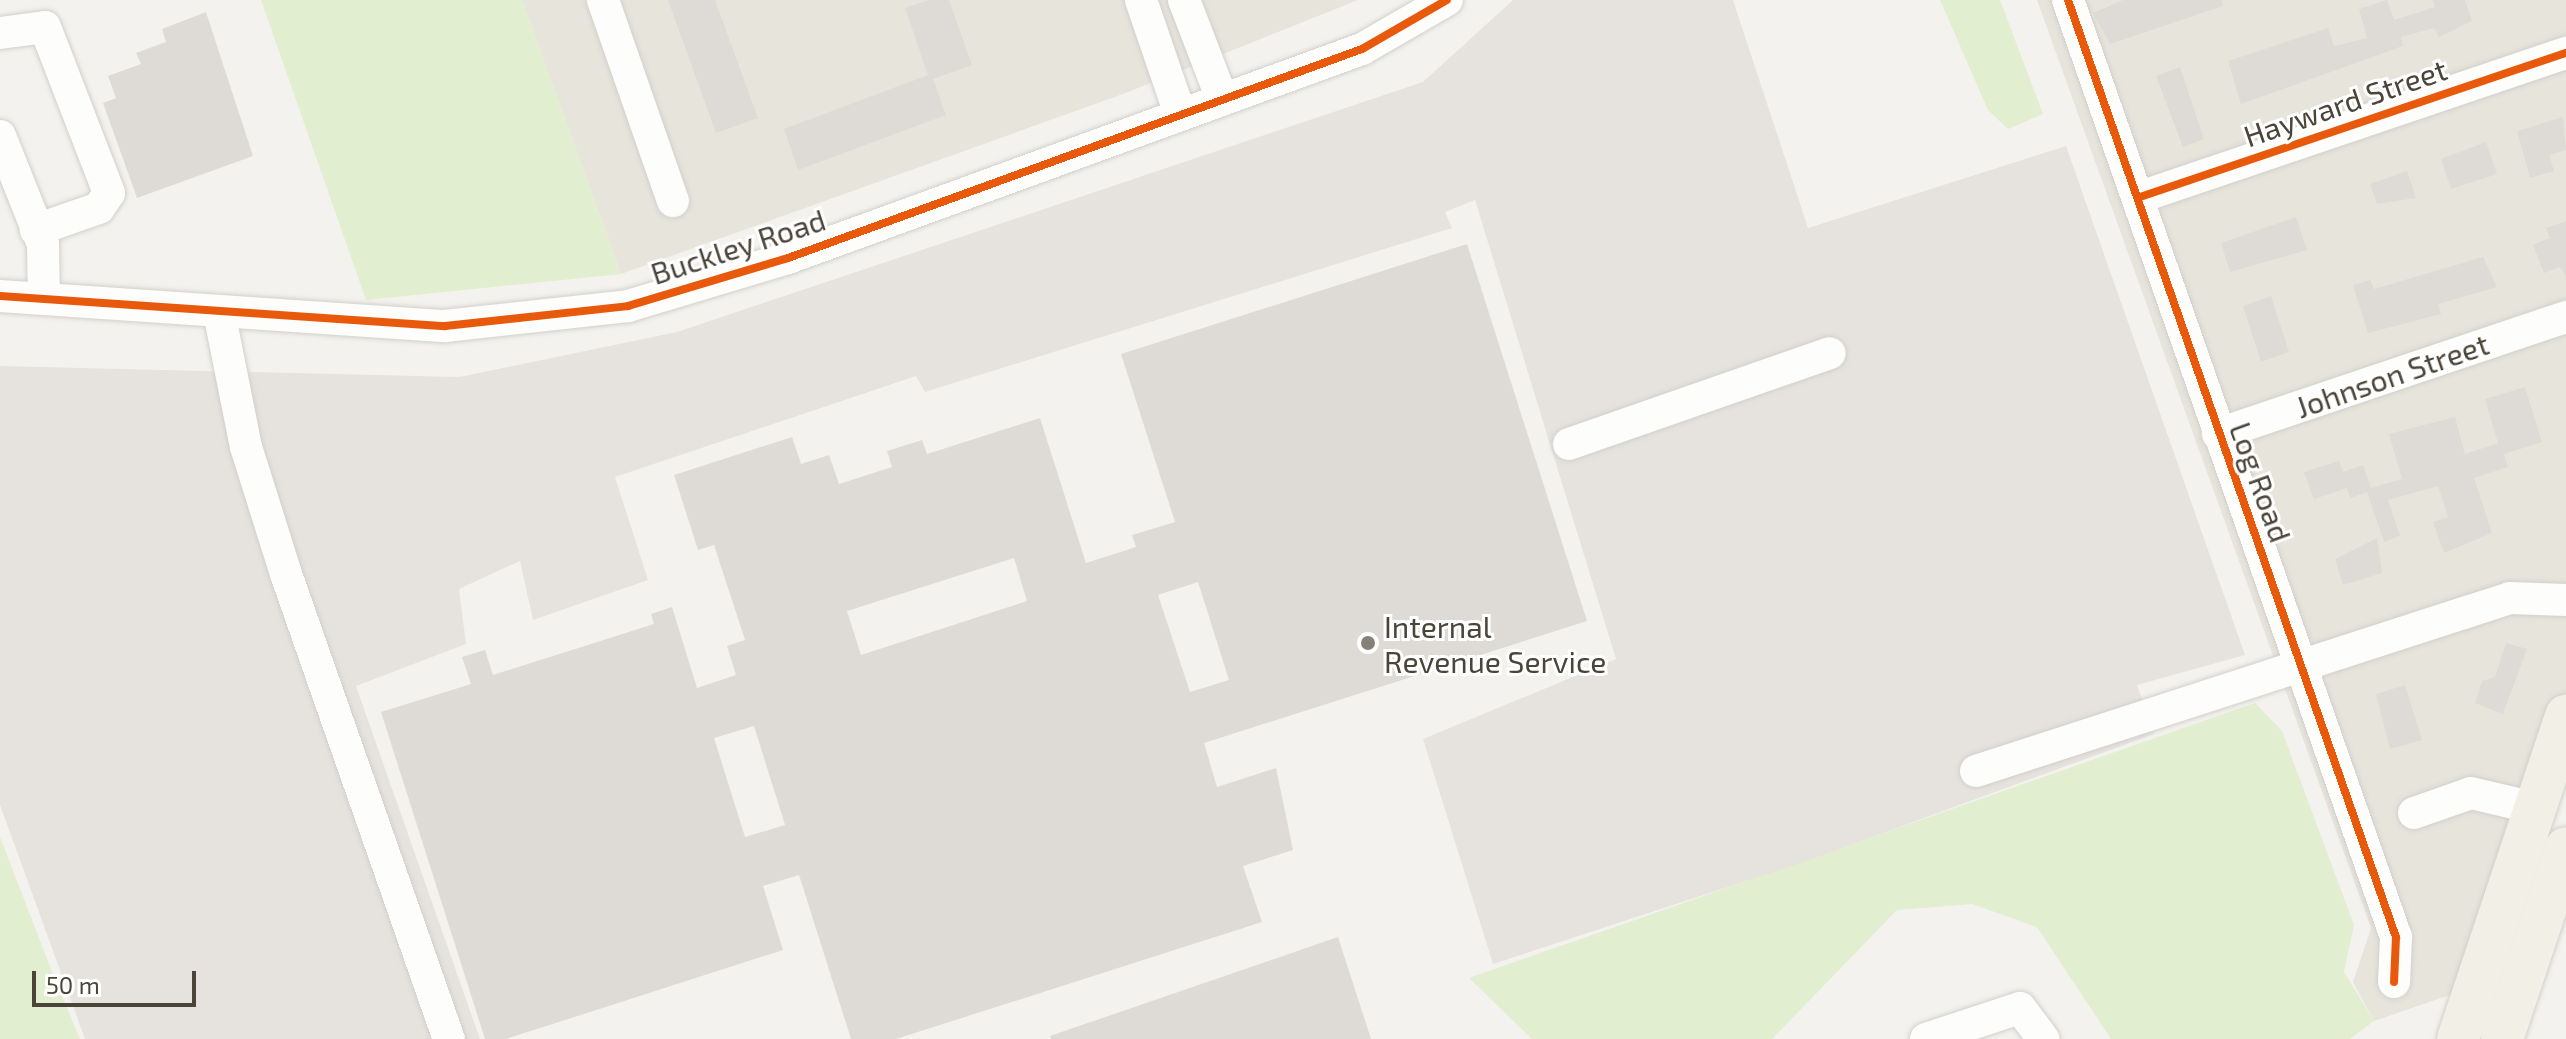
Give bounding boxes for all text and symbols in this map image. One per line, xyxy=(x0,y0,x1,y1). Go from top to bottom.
street label: Hayward Street xyxy=(2239,50,2451,154)
street label: Buckley Road xyxy=(646,201,830,291)
street label: Johnson Street xyxy=(2291,325,2493,425)
street label: Log Road xyxy=(2223,417,2299,547)
place label: Internal Revenue Service xyxy=(1384,608,1606,678)
marker: Internal Revenue Service xyxy=(1359,634,1377,652)
scale bar xyxy=(36,955,200,1005)
text: 50 m xyxy=(46,970,100,999)

